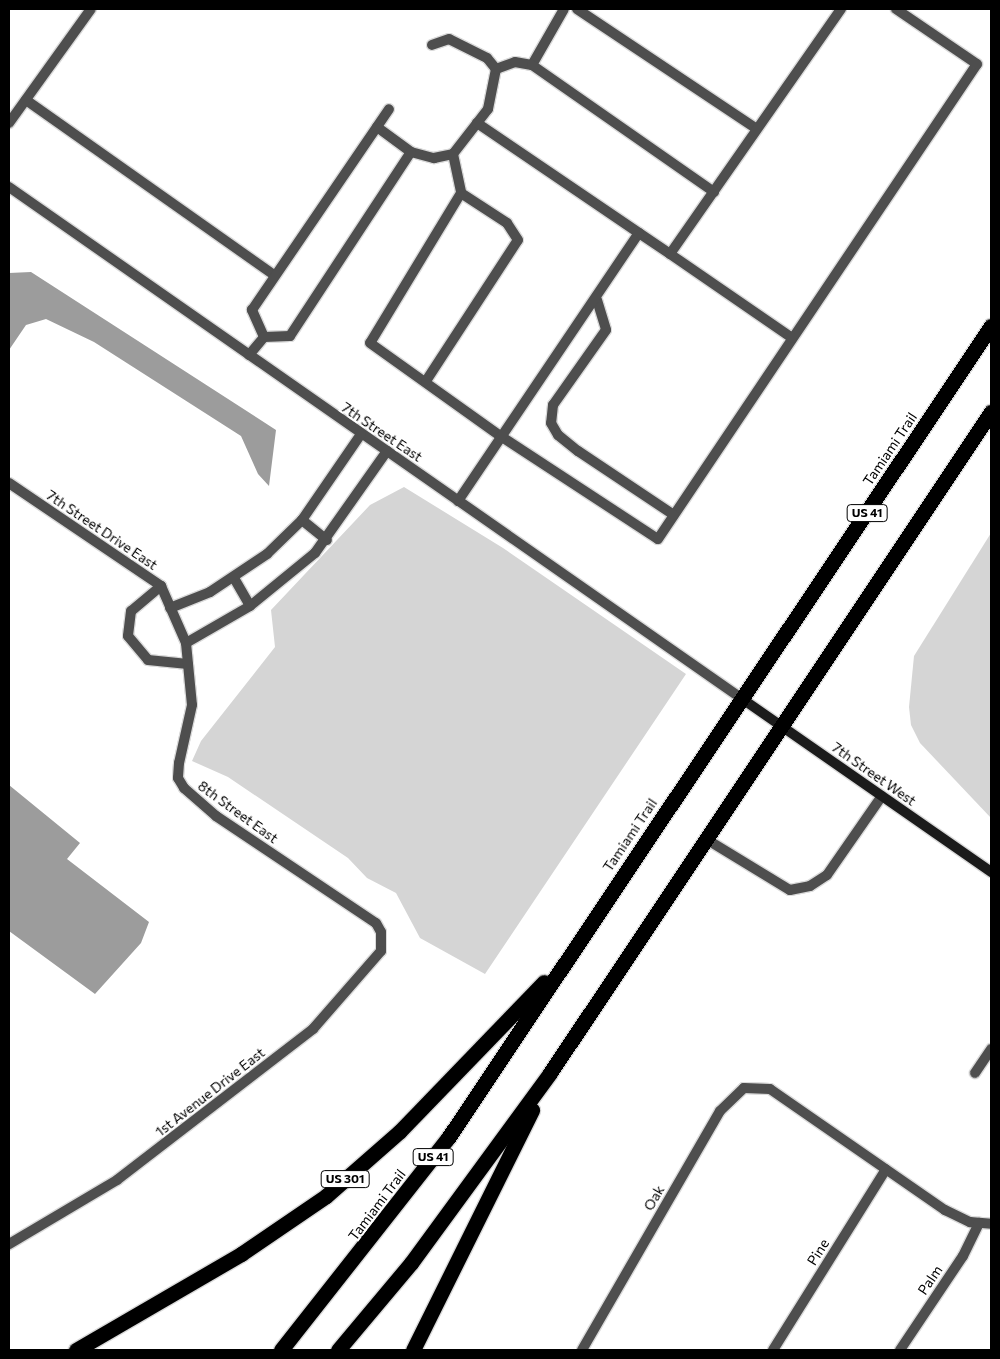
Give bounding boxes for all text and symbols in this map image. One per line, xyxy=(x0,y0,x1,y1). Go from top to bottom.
street label: 7th Street East xyxy=(338,399,426,465)
street label: Tamiami Trail xyxy=(859,409,921,489)
street label: 7th Street Drive East xyxy=(43,487,161,573)
road number: US 41 xyxy=(846,503,888,522)
street label: 7th Street West xyxy=(829,739,919,809)
street label: 8th Street East xyxy=(195,777,281,847)
street label: Tamiami Trail xyxy=(599,795,661,875)
street label: 1st Avenue Drive East xyxy=(152,1044,268,1140)
road number: US 41 xyxy=(412,1148,454,1166)
street label: Tamiami Trail xyxy=(345,1166,409,1244)
road number: US 301 xyxy=(320,1170,370,1188)
street label: Oak xyxy=(640,1182,668,1214)
street label: Pine xyxy=(804,1236,832,1268)
street label: Palm xyxy=(914,1262,946,1298)

